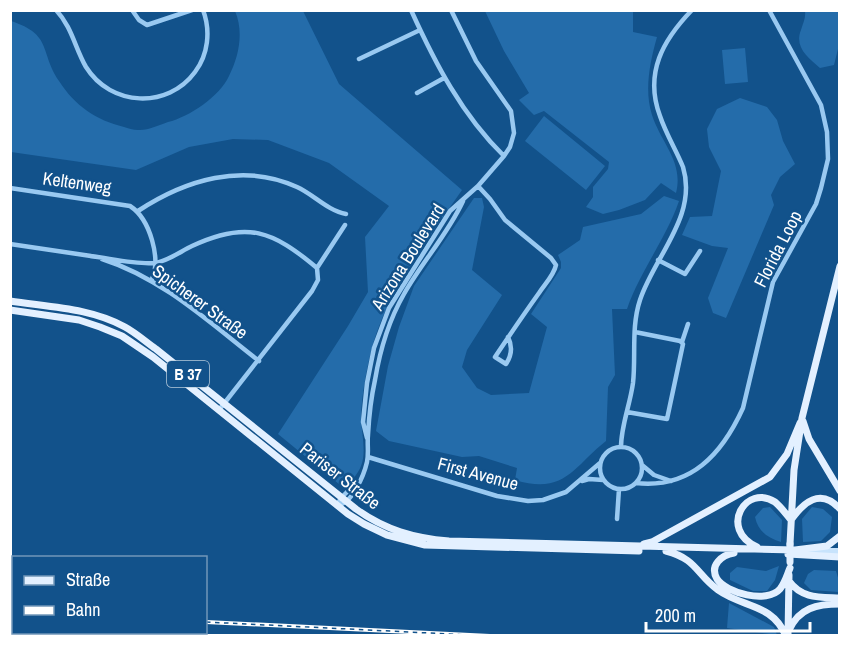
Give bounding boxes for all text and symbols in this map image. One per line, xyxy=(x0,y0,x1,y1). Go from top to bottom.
street label: Keltenweg xyxy=(41,165,114,200)
street label: Arizona Boulevard xyxy=(364,199,450,316)
street label: Florida Loop xyxy=(748,206,808,291)
street label: Spicherer Straße xyxy=(147,258,253,345)
road number: B 37 xyxy=(167,361,209,387)
street label: Pariser Straße xyxy=(295,436,386,515)
street label: First Avenue xyxy=(435,451,521,496)
legend xyxy=(12,556,207,634)
text: Straße xyxy=(66,567,110,592)
scale bar xyxy=(646,595,810,633)
text: Bahn xyxy=(66,597,100,622)
text: 200 m xyxy=(655,603,696,628)

